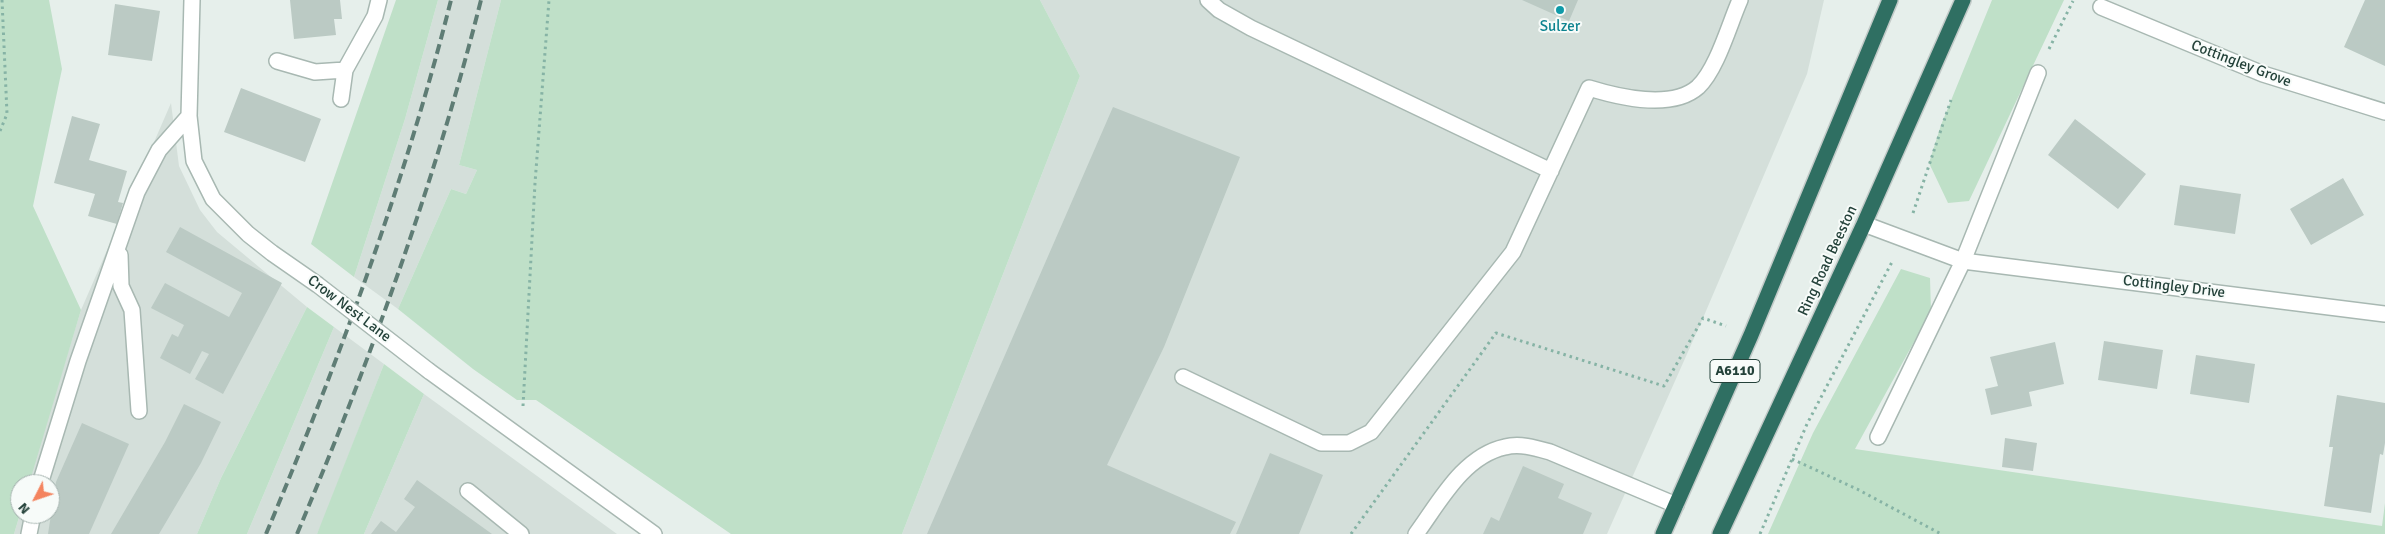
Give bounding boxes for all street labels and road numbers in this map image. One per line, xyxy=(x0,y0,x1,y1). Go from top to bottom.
street label: Cottingley Grove xyxy=(2188,37,2294,91)
street label: Ring Road Beeston xyxy=(1795,203,1861,319)
street label: Crow Nest Lane xyxy=(304,272,394,346)
street label: Cottingley Drive xyxy=(2122,272,2226,302)
road number: A6110 xyxy=(1710,360,1760,382)

